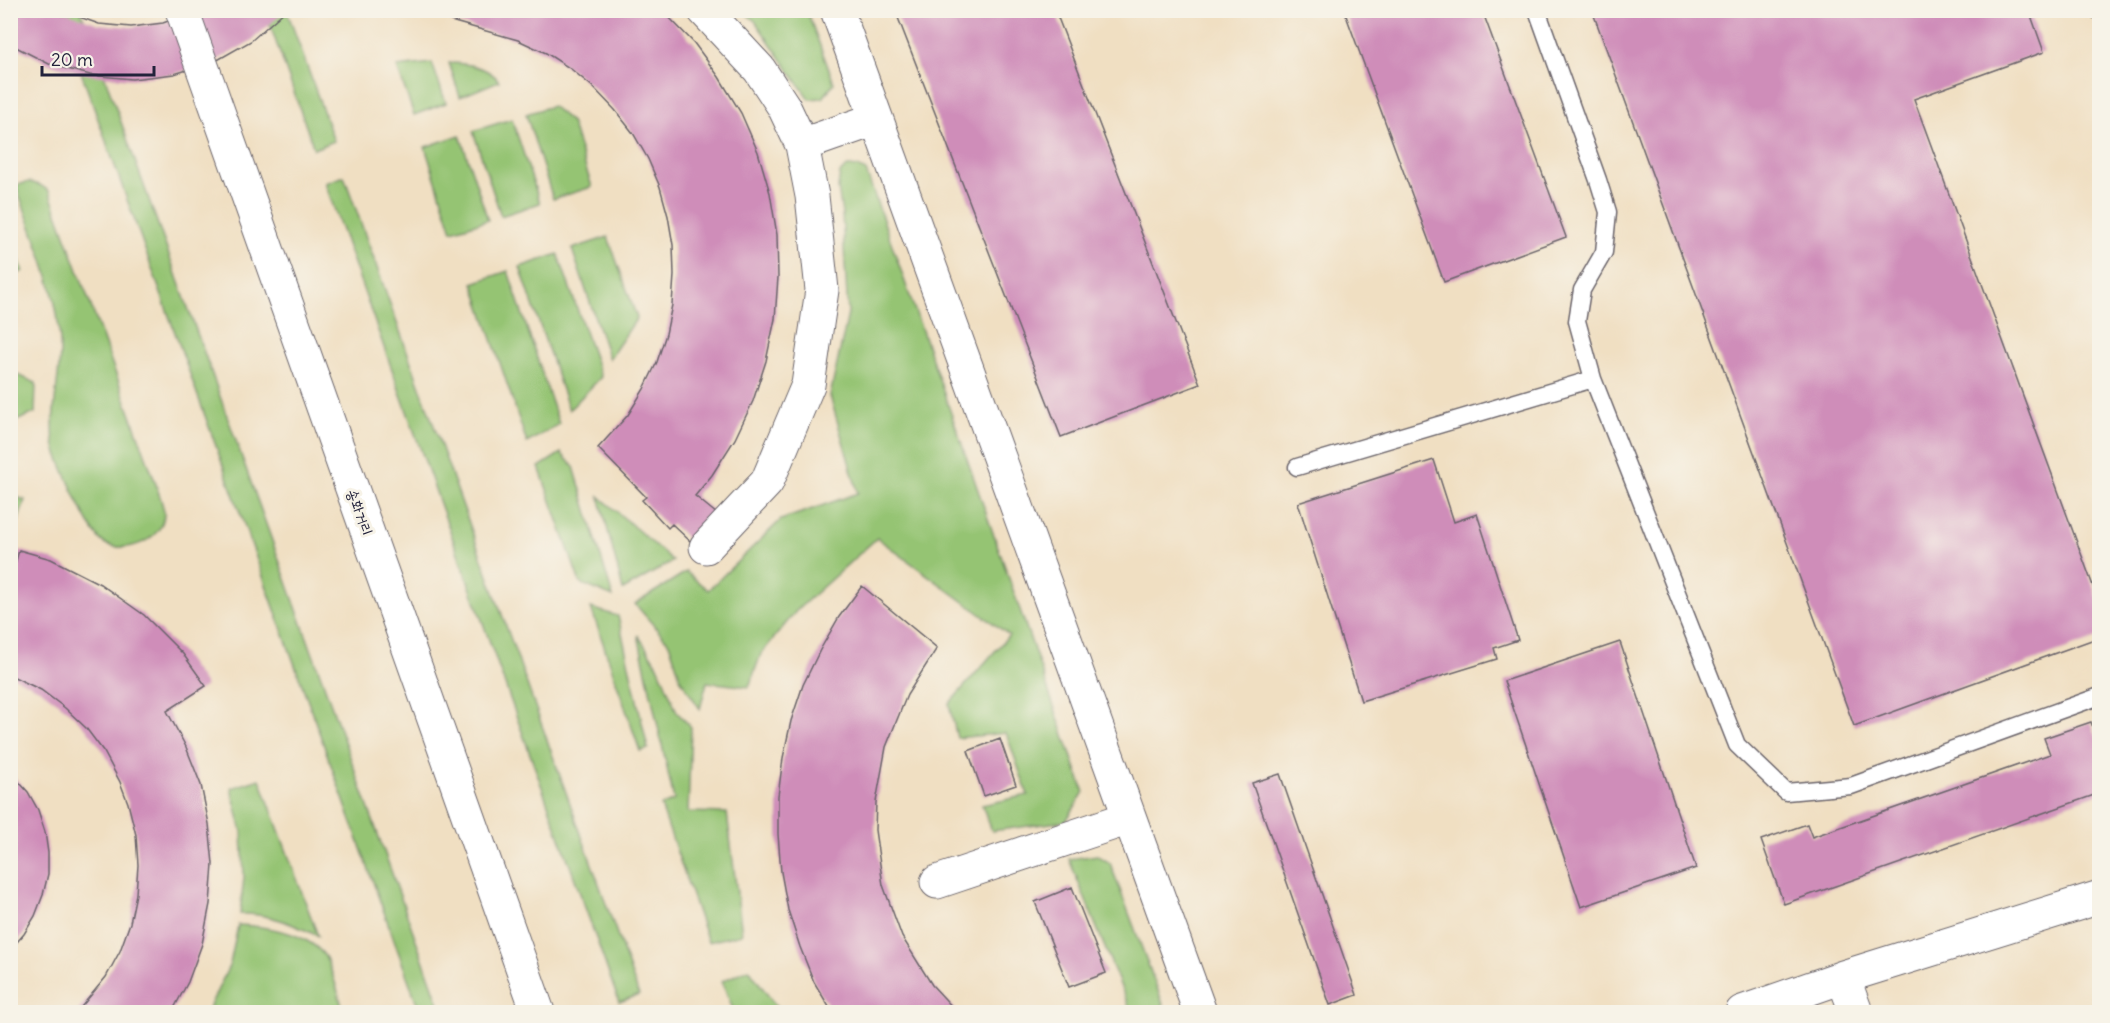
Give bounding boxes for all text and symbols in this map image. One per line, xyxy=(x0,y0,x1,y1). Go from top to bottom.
scale bar xyxy=(42,39,154,77)
text: 20 m xyxy=(51,48,93,71)
street label: 송화거리 xyxy=(343,486,377,538)

